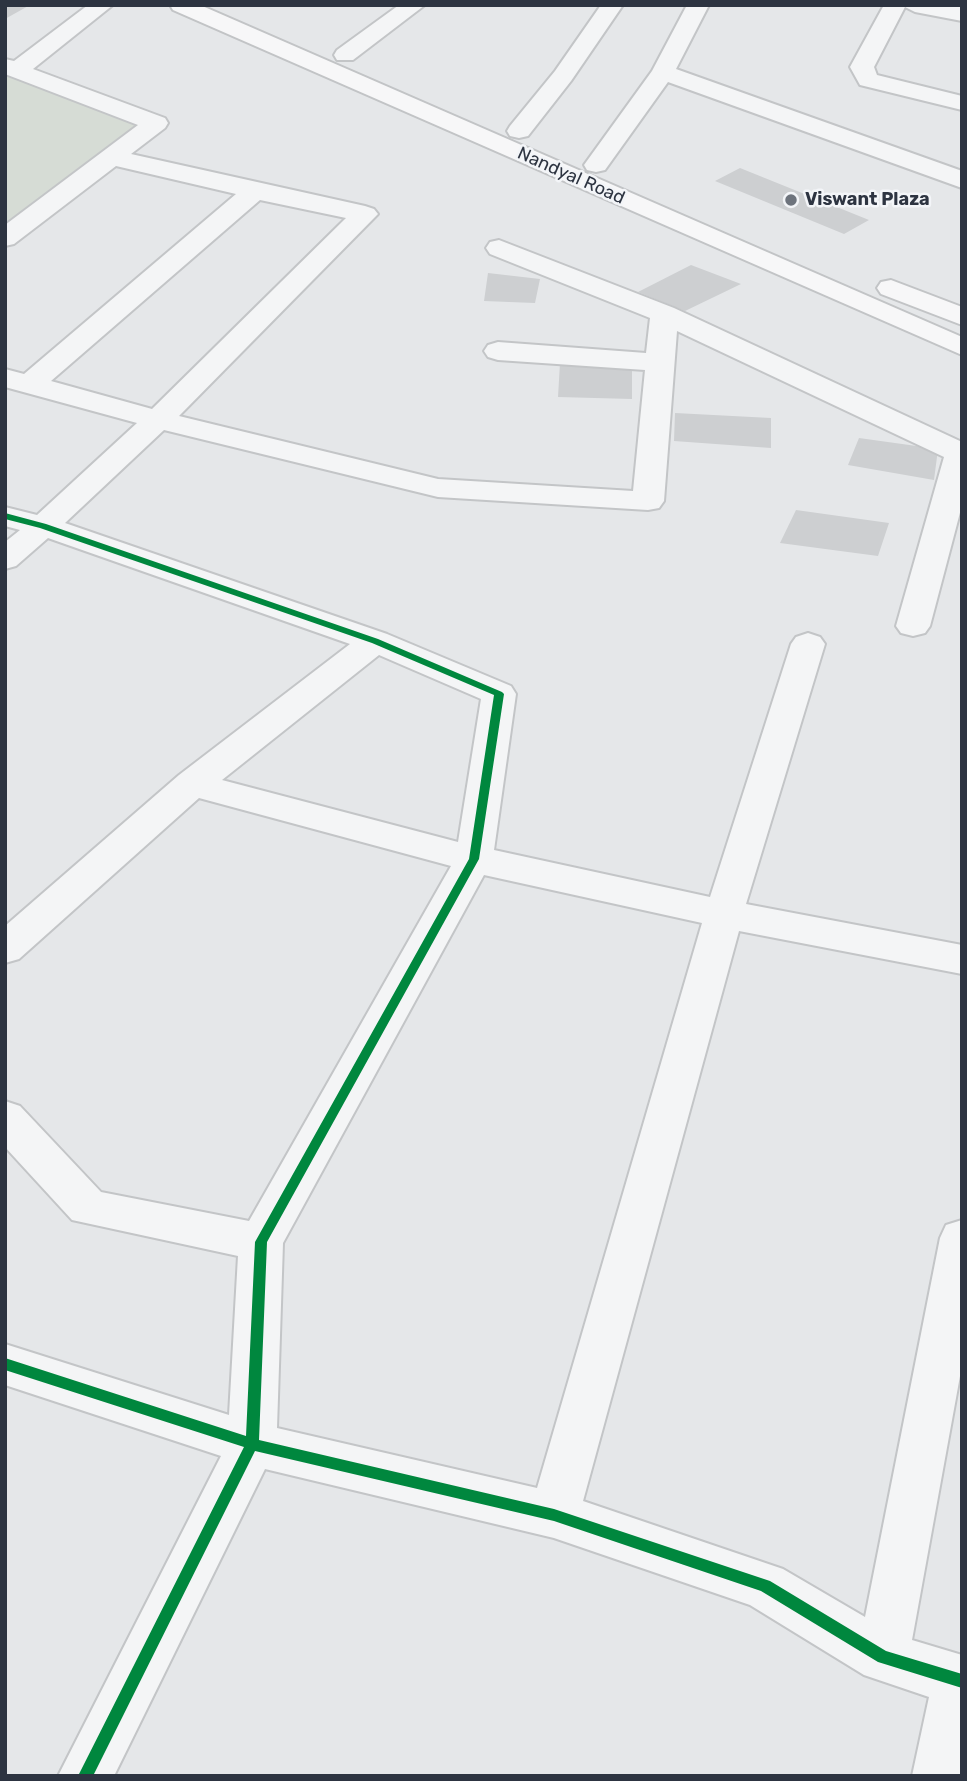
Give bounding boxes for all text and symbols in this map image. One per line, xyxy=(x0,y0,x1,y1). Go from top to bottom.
street label: Nandyal Road xyxy=(514,143,628,209)
place label: Viswant Plaza xyxy=(805,189,930,211)
marker: Viswant Plaza xyxy=(783,192,799,208)

